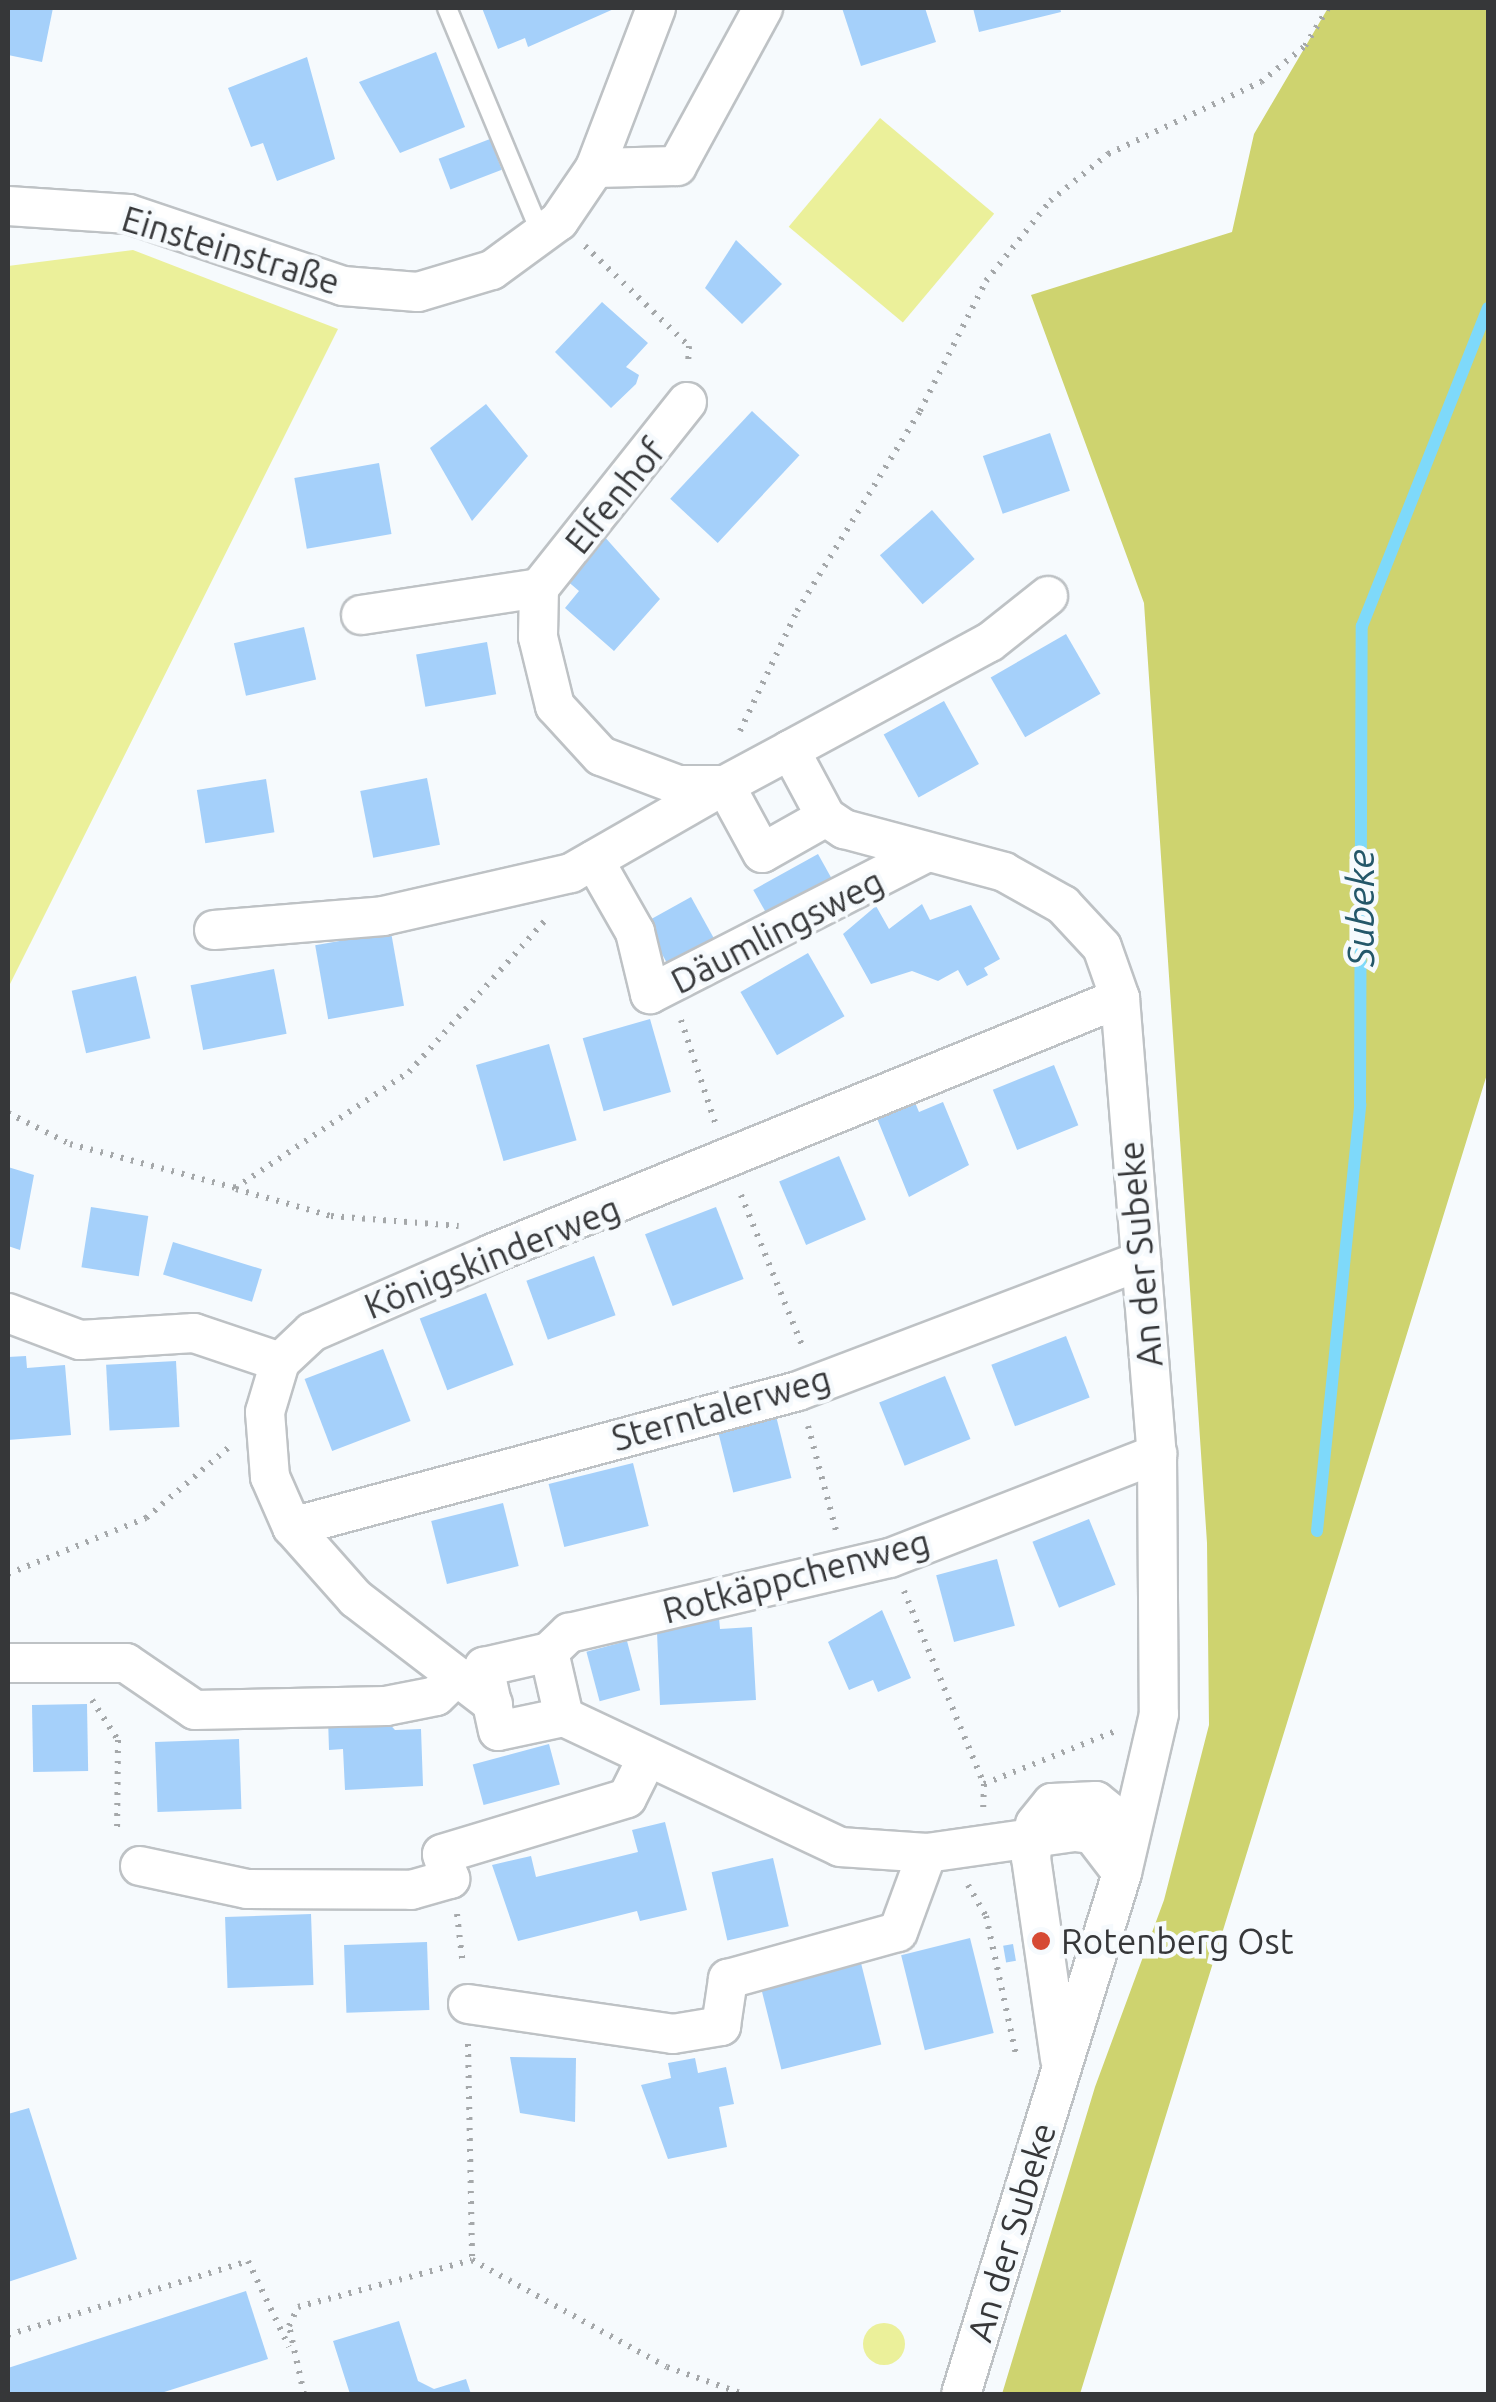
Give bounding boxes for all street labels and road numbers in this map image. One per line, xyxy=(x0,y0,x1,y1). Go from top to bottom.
street label: Einsteinstraße xyxy=(117,197,345,303)
street label: Elfenhof xyxy=(556,430,674,562)
street label: Däumlingsweg xyxy=(664,860,890,1002)
street label: An der Subeke xyxy=(1109,1139,1171,1369)
street label: Königskinderweg xyxy=(358,1187,626,1327)
street label: Sterntalerweg xyxy=(607,1357,835,1459)
street label: Rotkäppchenweg xyxy=(658,1520,934,1632)
street label: An der Subeke xyxy=(958,2118,1064,2346)

